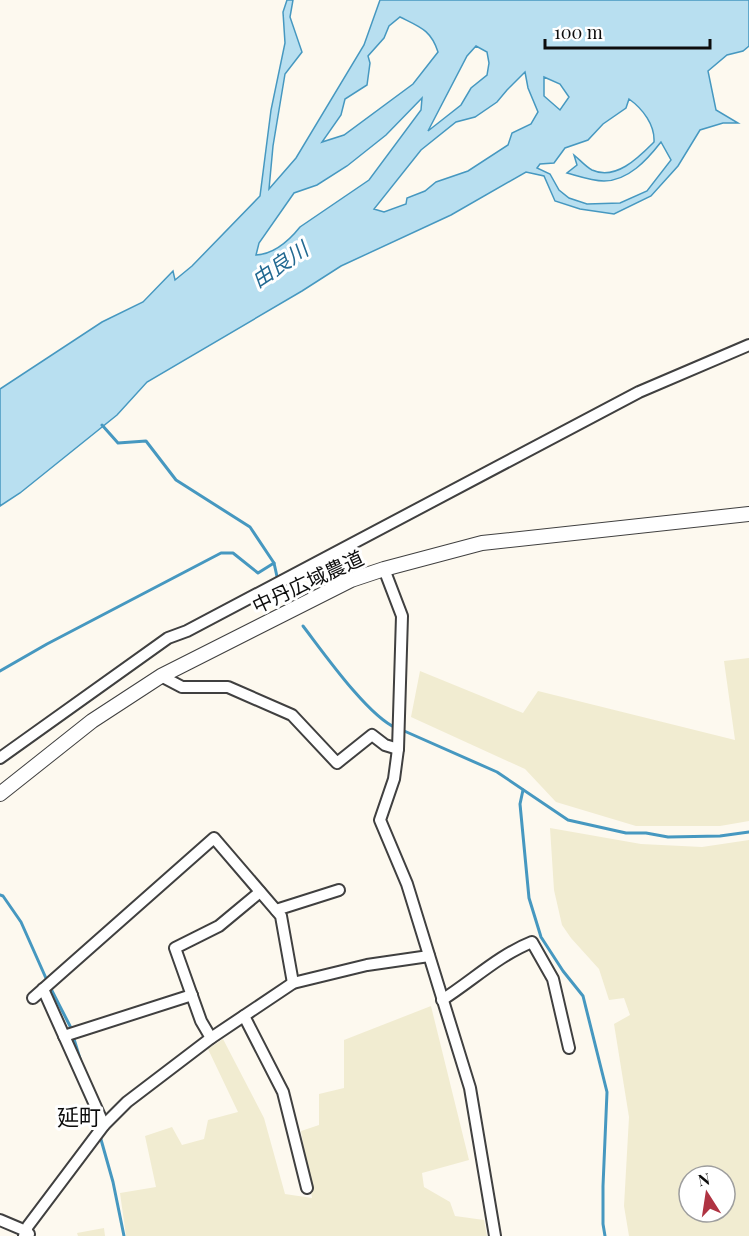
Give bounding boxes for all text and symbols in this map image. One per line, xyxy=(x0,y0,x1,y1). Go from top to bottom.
scale bar xyxy=(545,12,710,50)
text: 100 m xyxy=(554,20,603,44)
water label: 由良川 xyxy=(245,233,314,293)
street label: 中丹広域農道 xyxy=(247,543,367,618)
district label: 延町 xyxy=(57,1101,101,1131)
north arrow xyxy=(677,1164,737,1224)
text: N xyxy=(696,1167,712,1190)

